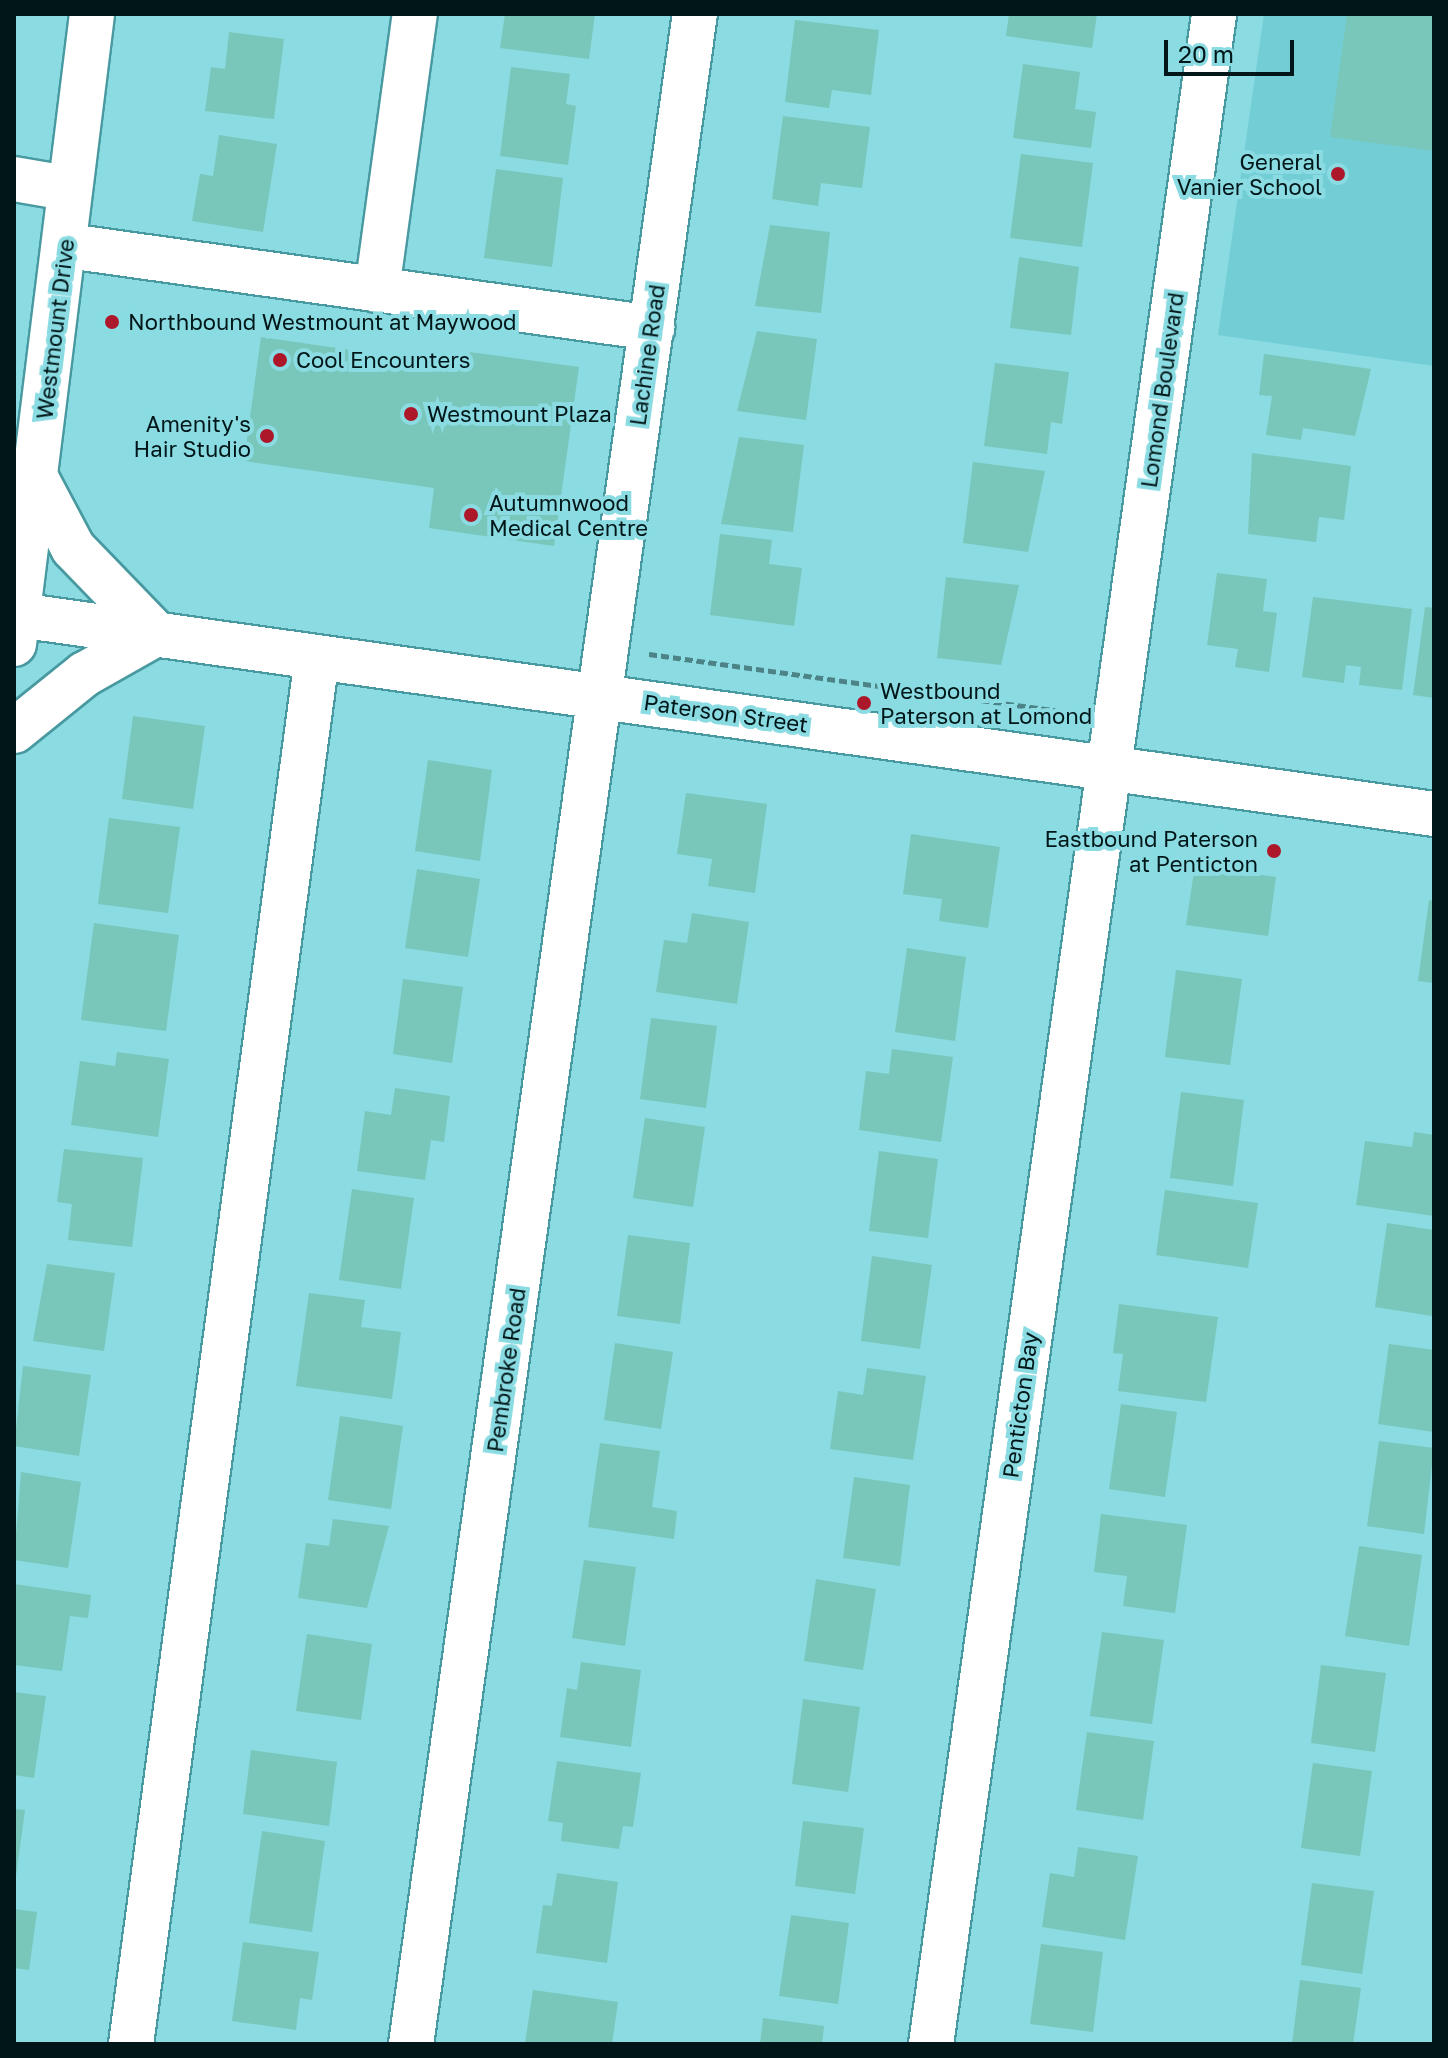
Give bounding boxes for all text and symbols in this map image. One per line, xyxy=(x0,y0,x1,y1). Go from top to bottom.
scale bar xyxy=(1168,24,1298,74)
text: 20 m xyxy=(1178,39,1234,68)
place label: General Vanier School xyxy=(1177,148,1322,200)
marker: General Vanier School xyxy=(1329,165,1347,183)
street label: Westmount Drive xyxy=(31,237,79,421)
street label: Lachine Road xyxy=(624,283,670,427)
street label: Lomond Boulevard xyxy=(1135,291,1189,489)
place label: Northbound Westmount at Maywood xyxy=(128,309,517,335)
marker: Northbound Westmount at Maywood xyxy=(103,313,121,331)
place label: Cool Encounters xyxy=(296,347,470,373)
marker: Cool Encounters xyxy=(271,351,289,369)
place label: Westmount Plaza xyxy=(427,401,612,427)
marker: Westmount Plaza xyxy=(402,405,420,423)
place label: Amenity's Hair Studio xyxy=(133,410,251,462)
marker: Amenity's Hair Studio xyxy=(258,427,276,445)
place label: Autumnwood Medical Centre xyxy=(489,489,648,540)
marker: Autumnwood Medical Centre xyxy=(460,504,482,526)
place label: Westbound Paterson at Lomond xyxy=(880,677,1092,728)
street label: Paterson Street xyxy=(642,688,810,738)
marker: Westbound Paterson at Lomond xyxy=(855,694,873,712)
place label: Eastbound Paterson at Penticton xyxy=(1044,825,1258,876)
marker: Eastbound Paterson at Penticton xyxy=(1265,842,1283,860)
street label: Pembroke Road xyxy=(481,1286,531,1454)
street label: Penticton Bay xyxy=(997,1330,1043,1480)

